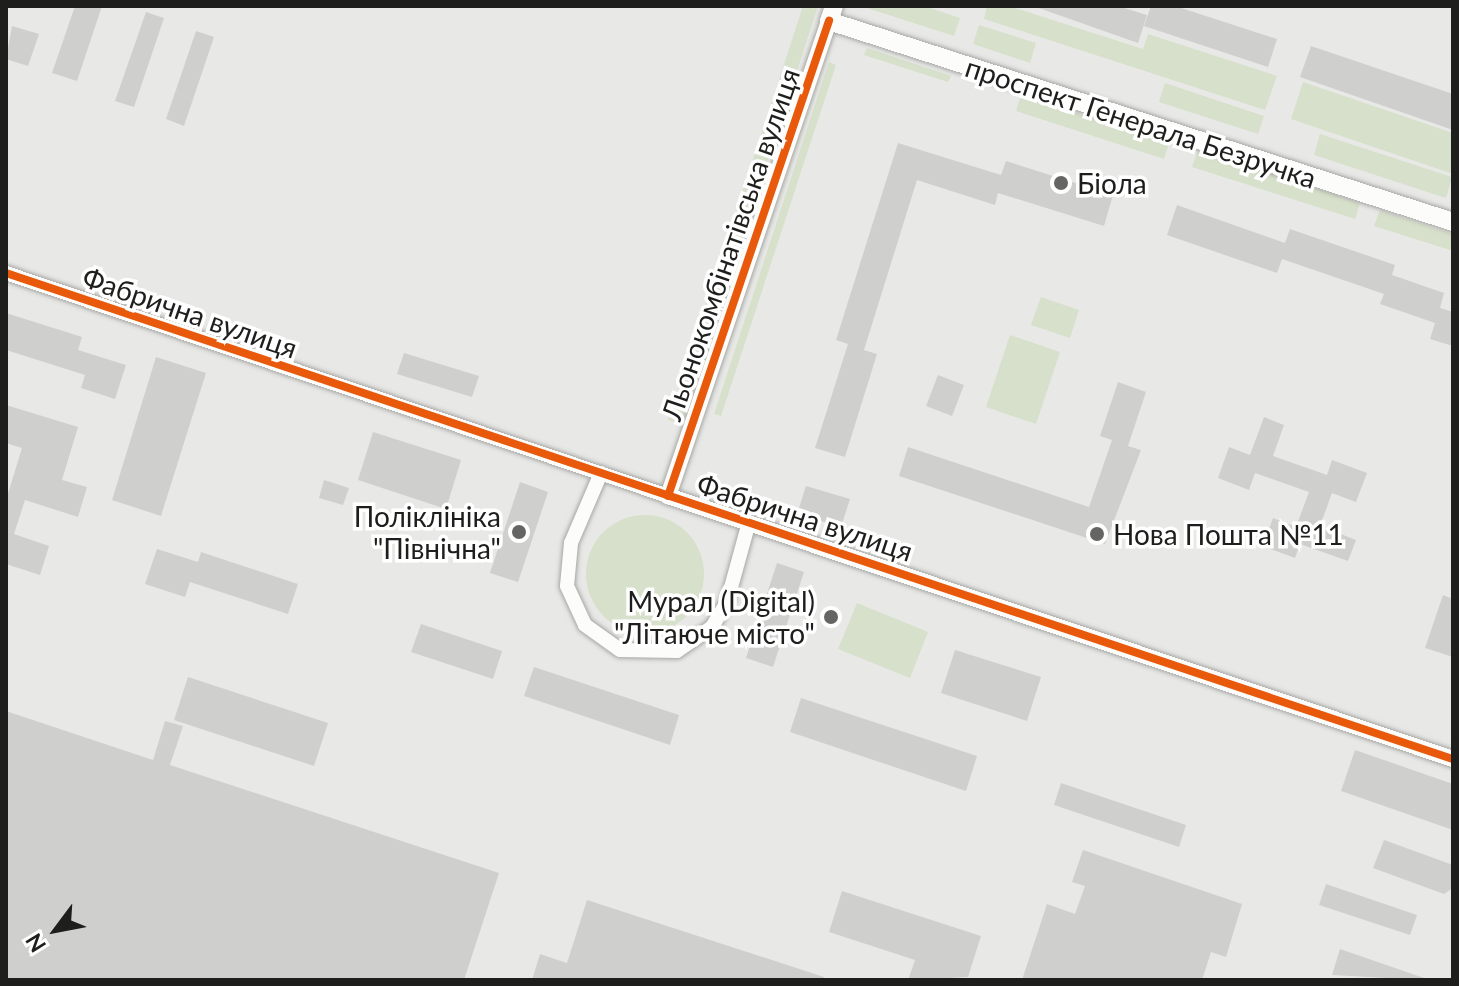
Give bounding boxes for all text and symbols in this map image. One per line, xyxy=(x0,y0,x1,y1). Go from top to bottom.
street label: проспект Генерала Безручка xyxy=(961,49,1321,195)
street label: Льонокомбінатівська вулиця xyxy=(654,64,806,424)
place label: Біола xyxy=(1077,166,1147,200)
marker: Біола xyxy=(1052,174,1070,192)
street label: Фабрична вулиця xyxy=(78,260,302,364)
street label: Фабрична вулиця xyxy=(693,466,917,568)
place label: Поліклініка "Північна" xyxy=(354,499,501,565)
place label: Нова Пошта №11 xyxy=(1113,517,1344,551)
marker: Поліклініка "Північна" xyxy=(508,521,530,543)
marker: Нова Пошта №11 xyxy=(1088,525,1106,543)
place label: Мурал (Digital) "Літаюче місто" xyxy=(614,584,815,650)
marker: Мурал (Digital) "Літаюче місто" xyxy=(822,608,840,626)
north arrow xyxy=(16,890,96,970)
text: N xyxy=(19,929,51,957)

